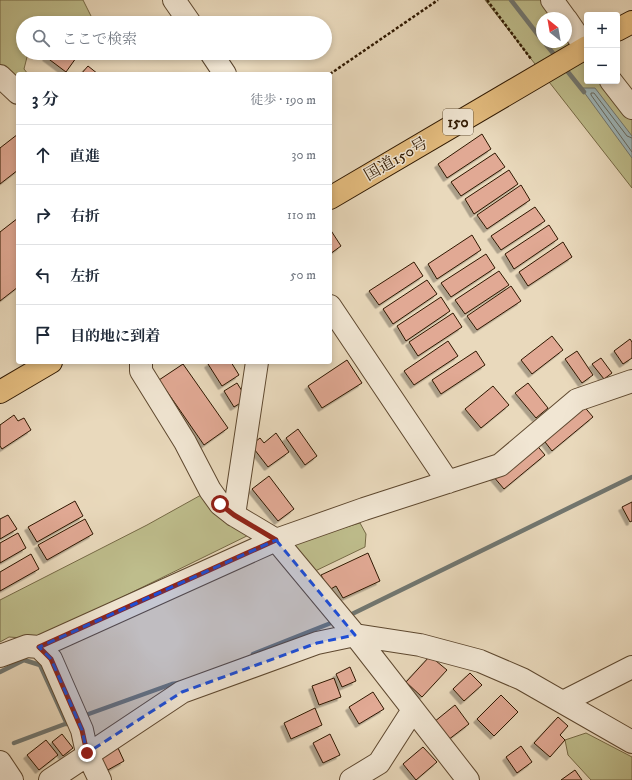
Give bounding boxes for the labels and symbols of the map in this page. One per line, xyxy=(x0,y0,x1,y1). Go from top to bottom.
north arrow xyxy=(536,12,572,48)
road number: 150 xyxy=(443,109,473,135)
street label: 国道150号 xyxy=(361,133,431,185)
route start xyxy=(211,495,229,513)
route end xyxy=(78,744,96,762)

